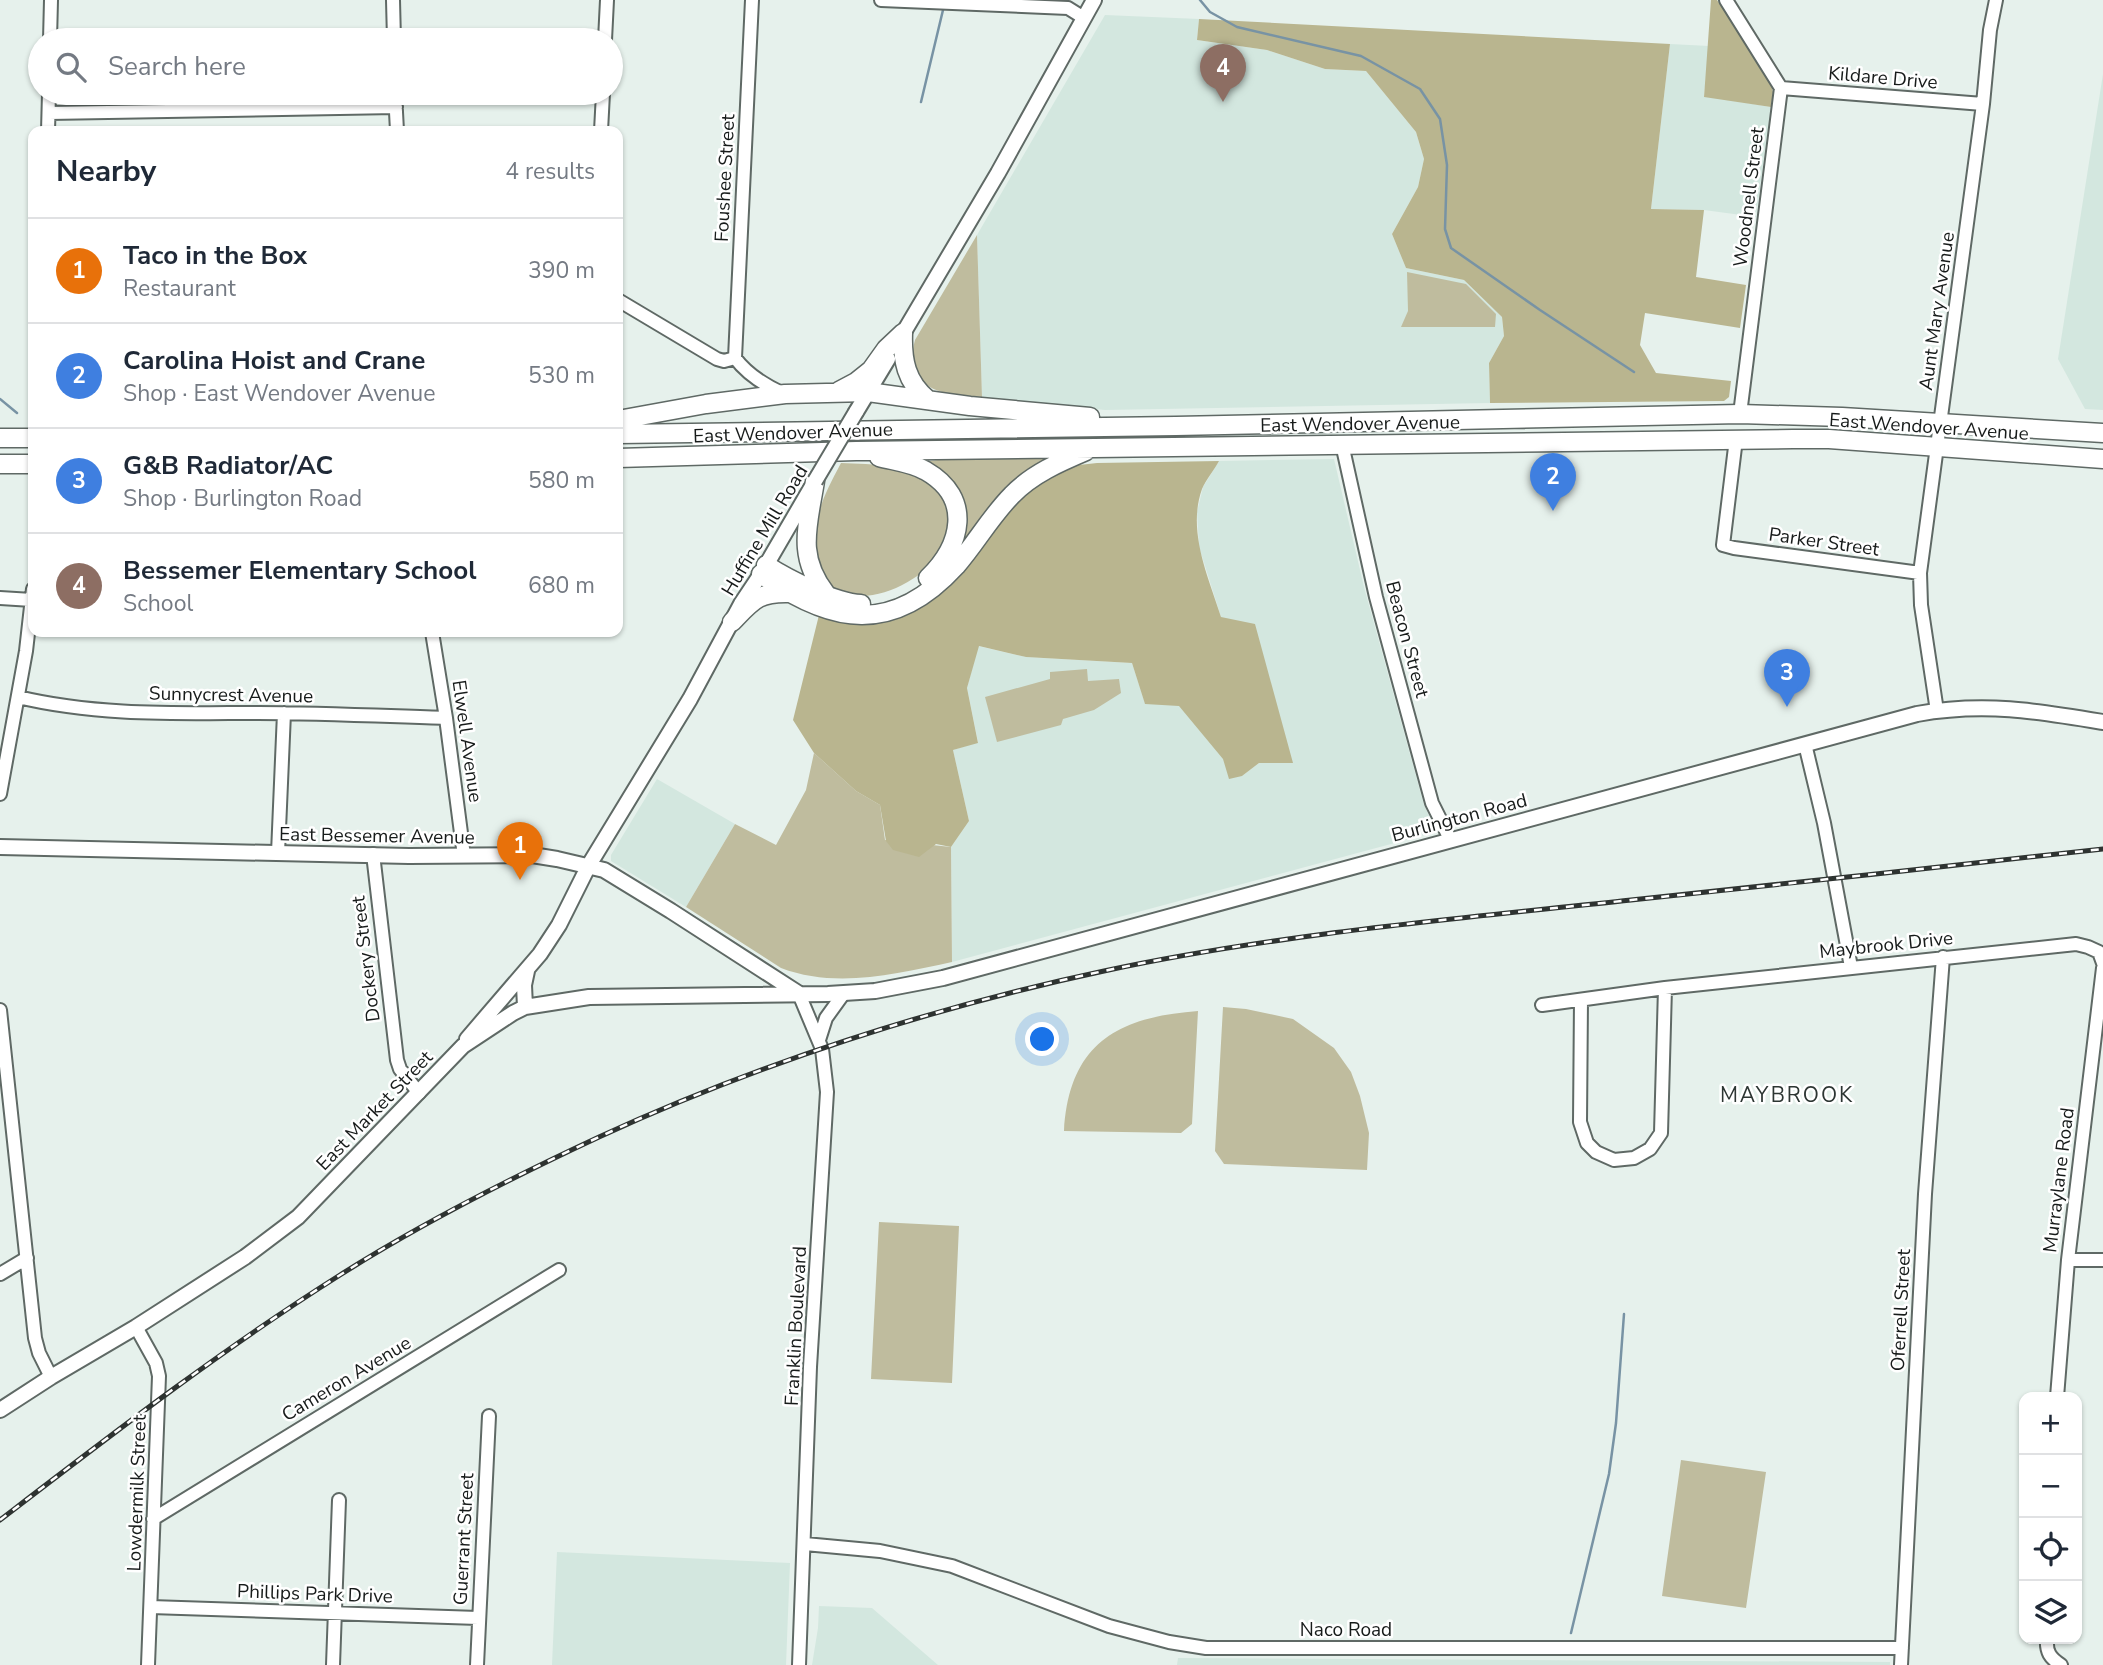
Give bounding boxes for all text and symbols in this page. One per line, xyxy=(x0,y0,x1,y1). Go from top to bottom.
search box xyxy=(28,28,623,105)
pin: 4 xyxy=(1200,44,1246,102)
icon: search xyxy=(52,48,90,86)
text: Search here xyxy=(108,49,246,84)
street label: Kildare Drive xyxy=(1827,60,1939,96)
street label: Foushee Street xyxy=(709,113,741,243)
street label: Woodnell Street xyxy=(1728,125,1771,269)
text: Nearby xyxy=(56,151,156,192)
text: 4 results xyxy=(505,156,595,187)
street label: Aunt Mary Avenue xyxy=(1913,230,1961,392)
text: Taco in the Box xyxy=(123,238,307,273)
text: 1 xyxy=(72,255,86,286)
text: 390 m xyxy=(528,255,595,286)
text: Restaurant xyxy=(123,273,236,304)
text: Carolina Hoist and Crane xyxy=(123,343,425,378)
text: 2 xyxy=(72,360,86,391)
text: 530 m xyxy=(528,360,595,391)
text: Shop · East Wendover Avenue xyxy=(123,378,435,409)
street label: East Wendover Avenue xyxy=(1828,407,2030,447)
street label: East Wendover Avenue xyxy=(1260,409,1460,439)
street label: East Wendover Avenue xyxy=(693,417,893,449)
text: G&B Radiator/AC xyxy=(123,448,333,483)
pin: 2 xyxy=(1530,453,1576,511)
street label: Huffine Mill Road xyxy=(715,460,814,601)
text: 3 xyxy=(72,465,86,496)
text: 580 m xyxy=(528,465,595,496)
text: Shop · Burlington Road xyxy=(123,483,362,514)
street label: Parker Street xyxy=(1767,521,1881,563)
text: Bessemer Elementary School xyxy=(123,553,476,588)
text: 4 xyxy=(72,570,86,601)
text: 680 m xyxy=(528,570,595,601)
street label: Beacon Street xyxy=(1379,578,1435,701)
text: School xyxy=(123,588,193,619)
pin: 3 xyxy=(1764,649,1810,707)
street label: Elwell Avenue xyxy=(446,678,488,804)
street label: Sunnycrest Avenue xyxy=(149,681,313,709)
street label: Burlington Road xyxy=(1389,787,1530,849)
street label: East Bessemer Avenue xyxy=(279,821,475,851)
pin: 1 xyxy=(497,822,543,880)
street label: Dockery Street xyxy=(345,894,387,1023)
street label: Maybrook Drive xyxy=(1818,925,1954,965)
your location xyxy=(1025,1022,1059,1056)
street label: East Market Street xyxy=(311,1045,439,1176)
district label: MAYBROOK xyxy=(1720,1081,1854,1109)
street label: Murraylane Road xyxy=(2037,1106,2081,1254)
street label: Franklin Boulevard xyxy=(779,1245,813,1407)
street label: Oferrell Street xyxy=(1885,1248,1917,1372)
street label: Cameron Avenue xyxy=(277,1330,416,1428)
map controls xyxy=(2019,1392,2082,1644)
button: + xyxy=(2019,1392,2082,1455)
street label: Lowdermilk Street xyxy=(121,1414,153,1572)
button: − xyxy=(2019,1455,2082,1518)
street label: Guerrant Street xyxy=(448,1472,480,1606)
button: locate xyxy=(2019,1518,2082,1581)
street label: Phillips Park Drive xyxy=(237,1578,393,1610)
button: layers xyxy=(2019,1581,2082,1644)
street label: Naco Road xyxy=(1300,1617,1392,1643)

